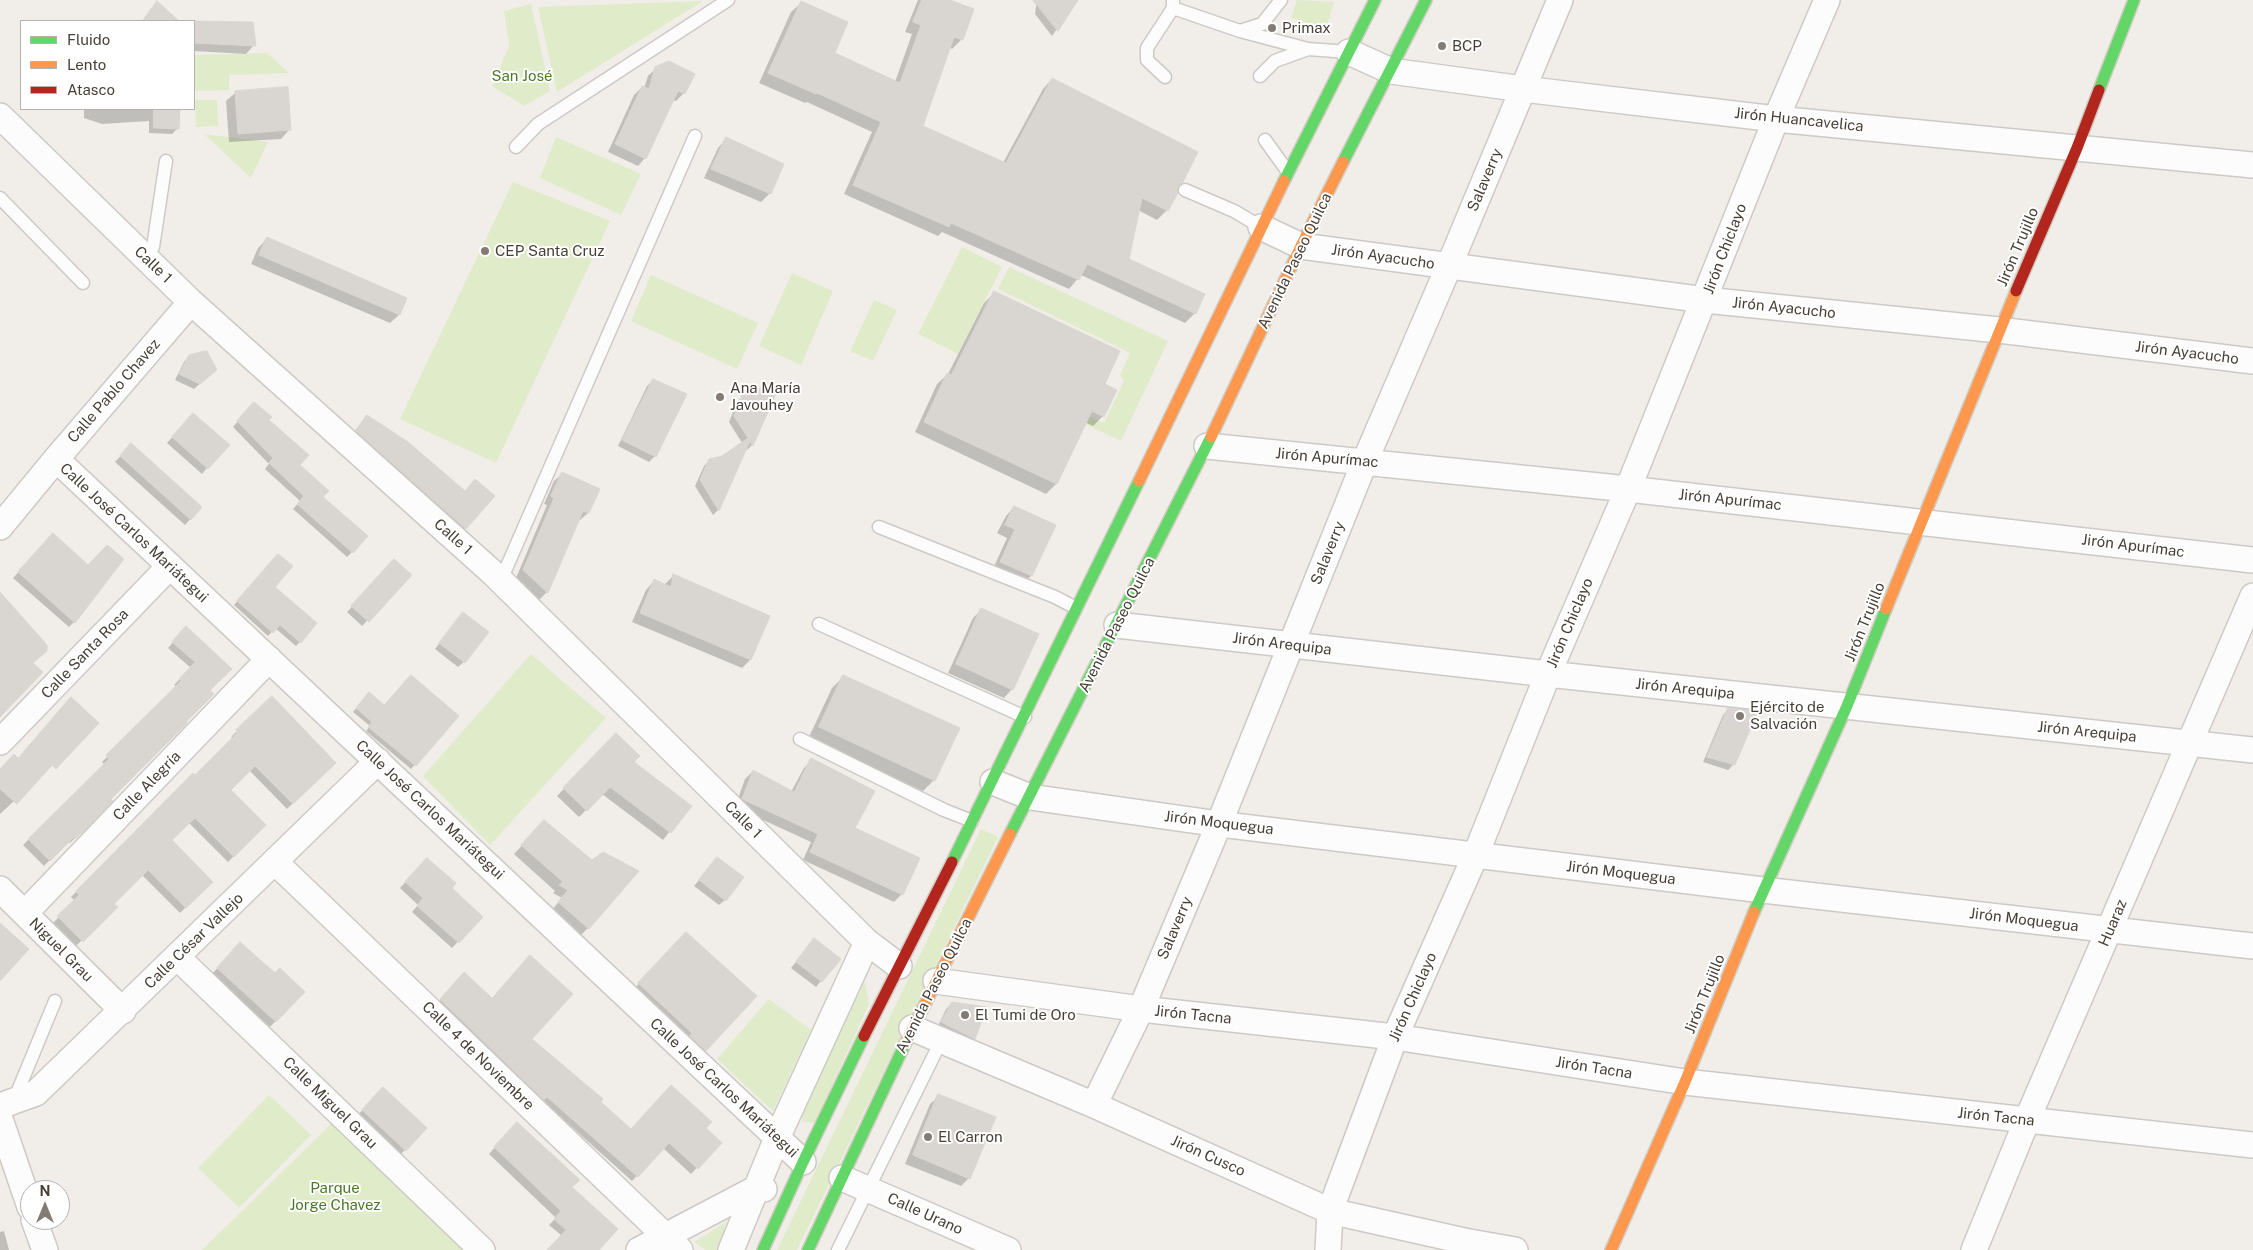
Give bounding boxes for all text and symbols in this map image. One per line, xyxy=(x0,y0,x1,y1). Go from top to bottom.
place label: Primax xyxy=(1282,19,1331,37)
legend xyxy=(20,20,195,110)
marker: Primax xyxy=(1266,22,1278,34)
text: Fluido xyxy=(67,31,110,48)
place label: BCP xyxy=(1452,37,1482,55)
marker: BCP xyxy=(1436,40,1448,52)
text: Lento xyxy=(67,56,106,73)
park label: San José xyxy=(492,67,552,85)
text: Atasco xyxy=(67,81,115,98)
street label: Jirón Huancavelica xyxy=(1733,104,1865,136)
street label: Salaverry xyxy=(1464,146,1506,214)
street label: Avenida Paseo Quilca xyxy=(1254,190,1336,332)
street label: Jirón Chiclayo xyxy=(1699,201,1751,297)
street label: Jirón Trujillo xyxy=(1993,205,2043,289)
street label: Jirón Ayacucho xyxy=(1330,241,1436,273)
place label: CEP Santa Cruz xyxy=(495,242,604,260)
street label: Calle 1 xyxy=(130,243,176,287)
marker: CEP Santa Cruz xyxy=(479,245,491,257)
street label: Jirón Ayacucho xyxy=(1731,294,1837,322)
street label: Calle Pablo Chavez xyxy=(64,335,164,447)
street label: Jirón Ayacucho xyxy=(2134,338,2240,368)
place label: Ana María Javouhey xyxy=(730,379,801,414)
marker: Ana María Javouhey xyxy=(714,391,726,403)
street label: Jirón Apurímac xyxy=(1275,445,1379,471)
street label: Calle José Carlos Mariátegui xyxy=(56,460,212,606)
street label: Jirón Apurímac xyxy=(1678,486,1782,514)
street label: Calle 1 xyxy=(430,515,476,559)
street label: Salaverry xyxy=(1307,519,1349,587)
street label: Jirón Apurímac xyxy=(2081,531,2185,561)
street label: Avenida Paseo Quilca xyxy=(1075,554,1159,696)
street label: Jirón Chiclayo xyxy=(1543,575,1597,671)
street label: Jirón Trujillo xyxy=(1841,580,1889,664)
street label: Calle Santa Rosa xyxy=(38,605,132,703)
street label: Jirón Arequipa xyxy=(1231,629,1333,659)
street label: Jirón Arequipa xyxy=(1634,675,1736,703)
place label: Ejército de Salvación xyxy=(1750,698,1824,733)
marker: Ejército de Salvación xyxy=(1734,710,1746,722)
street label: Jirón Arequipa xyxy=(2036,718,2138,746)
street label: Calle José Carlos Mariátegui xyxy=(352,737,508,883)
street label: Calle Alegría xyxy=(109,748,185,824)
street label: Calle 1 xyxy=(721,798,765,842)
street label: Jirón Moquegua xyxy=(1163,807,1275,839)
street label: Jirón Moquegua xyxy=(1565,857,1677,889)
street label: Calle César Vallejo xyxy=(141,889,247,993)
street label: Salaverry xyxy=(1154,894,1196,962)
street label: Huaraz xyxy=(2095,897,2131,949)
street label: Jirón Moquegua xyxy=(1968,904,2080,936)
street label: Niguel Grau xyxy=(25,914,97,986)
street label: Avenida Paseo Quilca xyxy=(892,915,976,1057)
street label: Jirón Chiclayo xyxy=(1385,950,1441,1044)
street label: Jirón Trujillo xyxy=(1681,952,1729,1036)
street label: Calle 4 de Noviembre xyxy=(418,998,538,1114)
street label: Jirón Tacna xyxy=(1154,1002,1232,1028)
place label: El Tumi de Oro xyxy=(975,1006,1076,1024)
marker: El Tumi de Oro xyxy=(959,1009,971,1021)
street label: Calle José Carlos Mariátegui xyxy=(646,1015,802,1161)
street label: Calle Miguel Grau xyxy=(279,1053,381,1153)
street label: Jirón Tacna xyxy=(1554,1053,1634,1083)
street label: Jirón Tacna xyxy=(1957,1104,2035,1130)
place label: El Carron xyxy=(938,1128,1003,1146)
marker: El Carron xyxy=(922,1131,934,1143)
street label: Jirón Cusco xyxy=(1168,1132,1248,1180)
park label: Parque Jorge Chavez xyxy=(289,1179,381,1214)
north arrow xyxy=(20,1180,70,1230)
text: N xyxy=(40,1183,50,1199)
street label: Calle Urano xyxy=(884,1189,966,1239)

